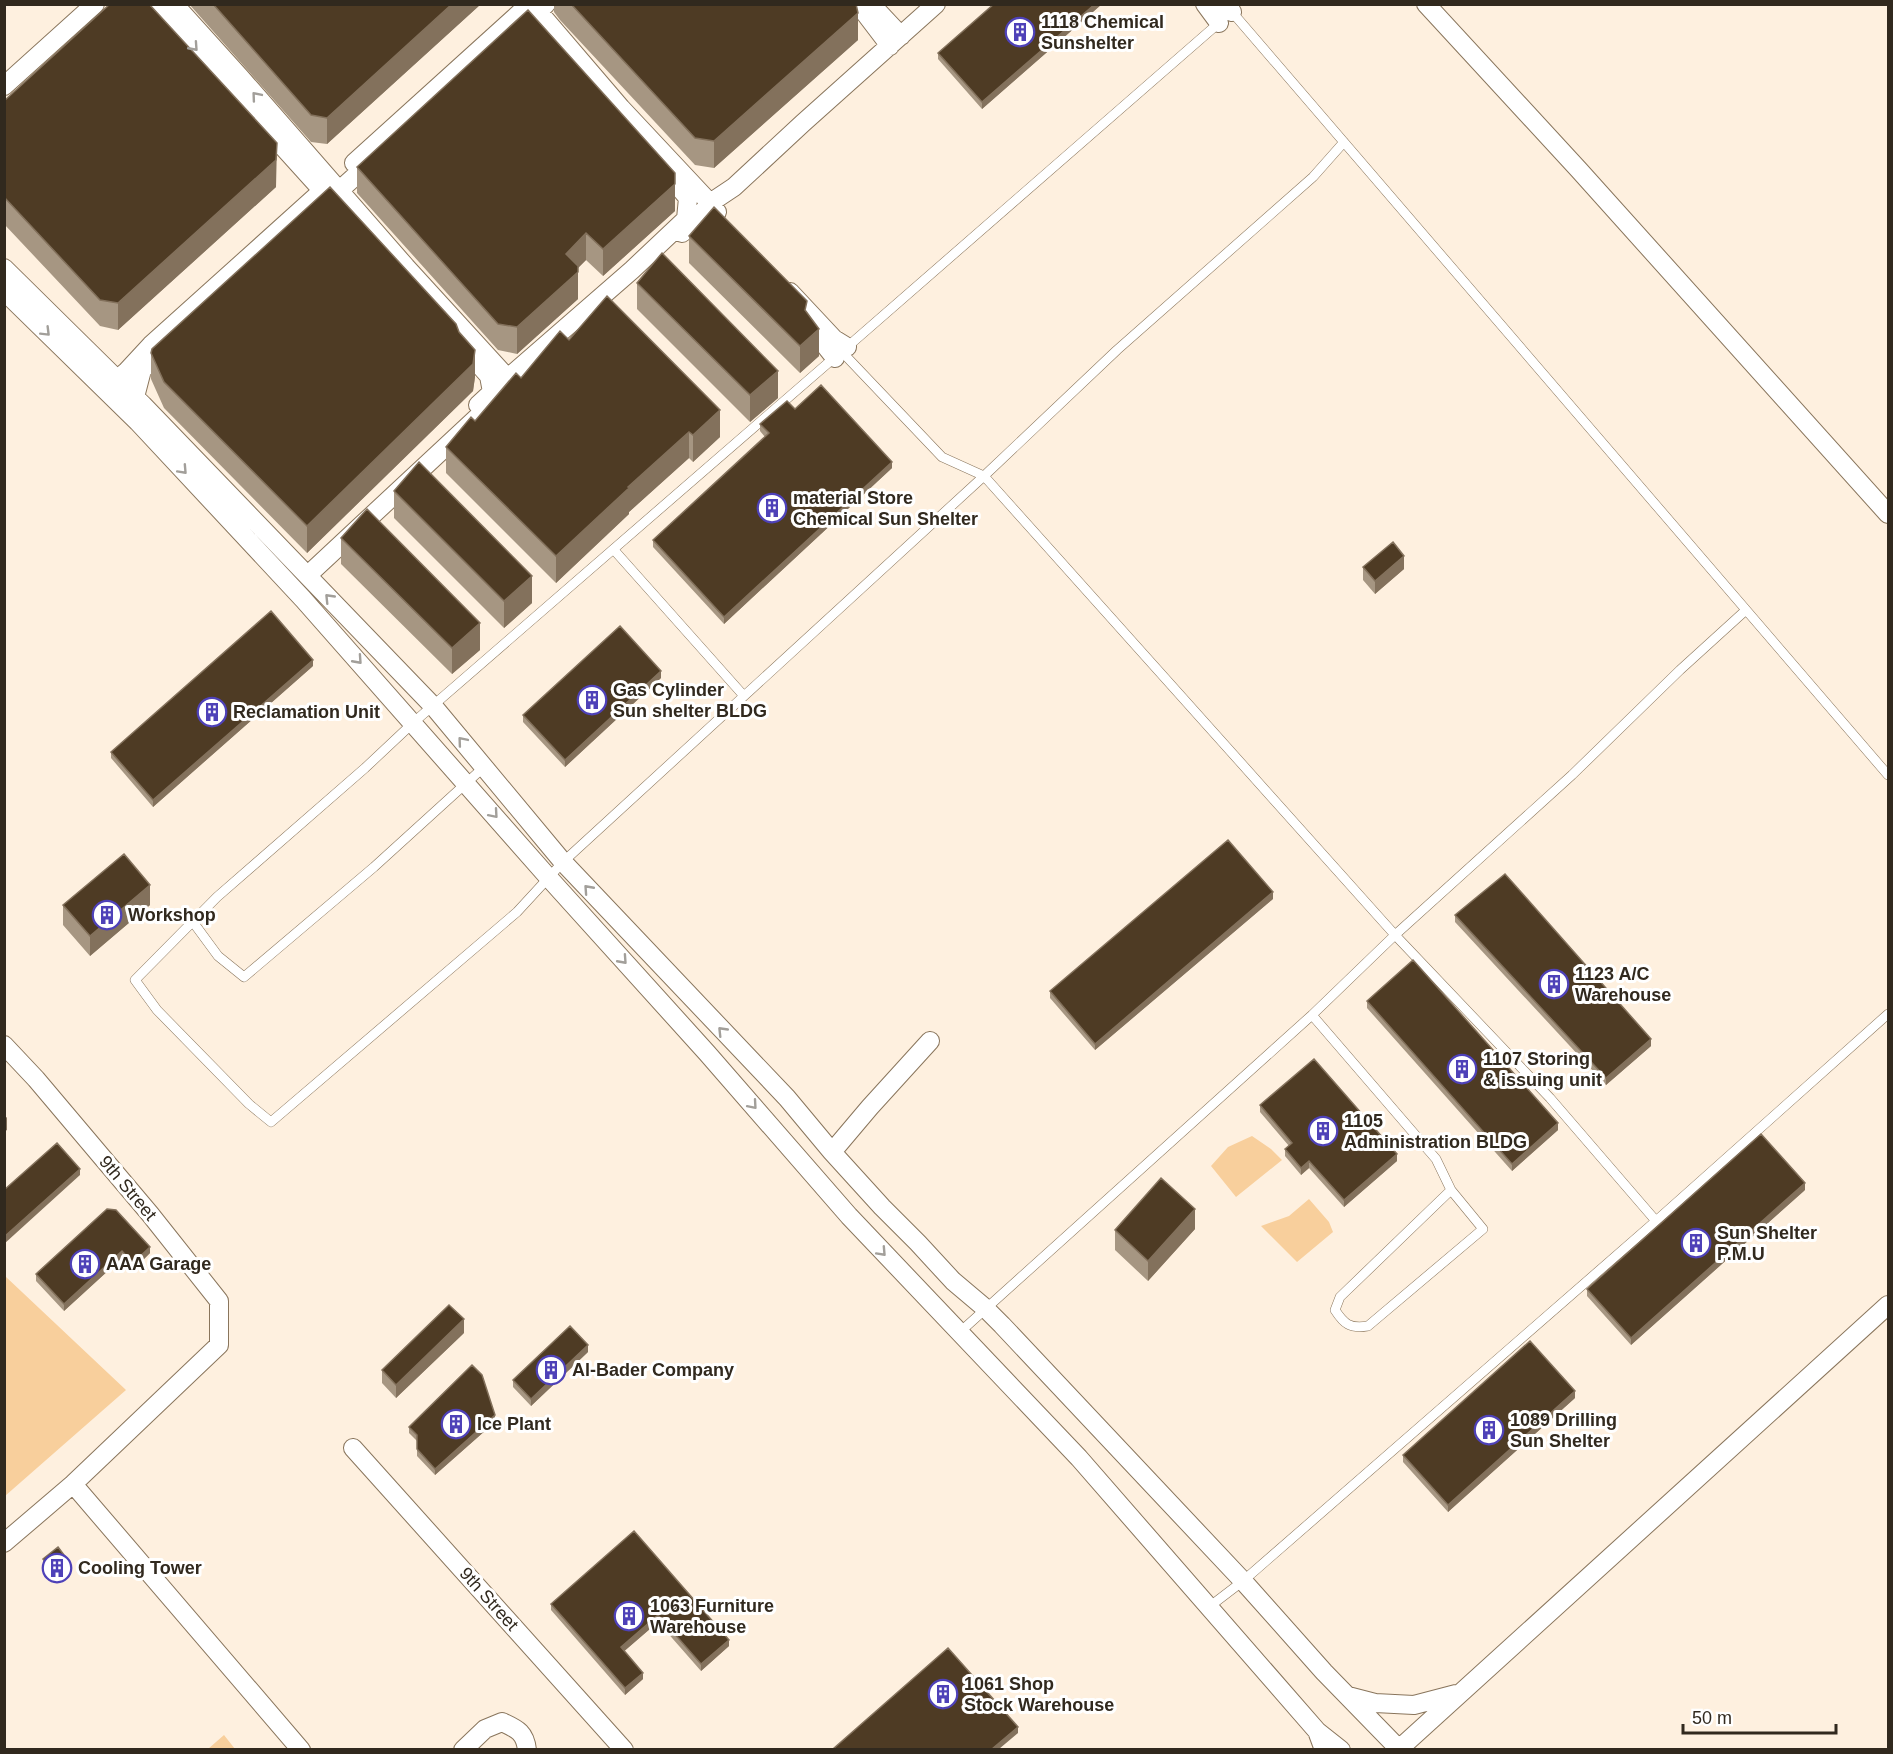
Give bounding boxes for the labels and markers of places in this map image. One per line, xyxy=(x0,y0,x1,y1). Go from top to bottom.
place label: 1118 Chemical Sunshelter xyxy=(1041,12,1164,53)
building icon: 1118 Chemical Sunshelter xyxy=(1004,16,1036,48)
place label: material Store Chemical Sun Shelter xyxy=(793,488,978,529)
building icon: material Store Chemical Sun Shelter xyxy=(756,492,788,524)
place label: Gas Cylinder Sun shelter BLDG xyxy=(613,680,767,721)
building icon: Gas Cylinder Sun shelter BLDG xyxy=(576,684,608,716)
building icon: Reclamation Unit xyxy=(196,696,228,728)
place label: Reclamation Unit xyxy=(233,702,380,722)
building icon: Workshop xyxy=(91,899,123,931)
place label: Workshop xyxy=(128,905,216,925)
place label: 1123 A/C Warehouse xyxy=(1575,964,1671,1005)
building icon: 1123 A/C Warehouse xyxy=(1538,968,1570,1000)
place label: 1107 Storing & issuing unit xyxy=(1483,1049,1602,1090)
building icon: 1107 Storing & issuing unit xyxy=(1446,1053,1478,1085)
place label: 1105 Administration BLDG xyxy=(1344,1111,1527,1152)
building icon: 1105 Administration BLDG xyxy=(1307,1115,1339,1147)
place label: Sun Shelter P.M.U xyxy=(1717,1223,1817,1264)
building icon: Sun Shelter P.M.U xyxy=(1680,1227,1712,1259)
building icon: AAA Garage xyxy=(69,1248,101,1280)
place label: AAA Garage xyxy=(106,1254,211,1274)
building icon: Al-Bader Company xyxy=(535,1354,567,1386)
place label: Al-Bader Company xyxy=(572,1360,734,1380)
building icon: Ice Plant xyxy=(440,1408,472,1440)
place label: 1089 Drilling Sun Shelter xyxy=(1510,1410,1617,1451)
place label: Ice Plant xyxy=(477,1414,551,1434)
building icon: 1089 Drilling Sun Shelter xyxy=(1473,1414,1505,1446)
building icon: Cooling Tower xyxy=(41,1552,73,1584)
place label: Cooling Tower xyxy=(78,1558,202,1578)
place label: 1063 Furniture Warehouse xyxy=(650,1596,774,1637)
building icon: 1063 Furniture Warehouse xyxy=(613,1600,645,1632)
place label: 1061 Shop Stock Warehouse xyxy=(964,1674,1114,1715)
building icon: 1061 Shop Stock Warehouse xyxy=(927,1678,959,1710)

